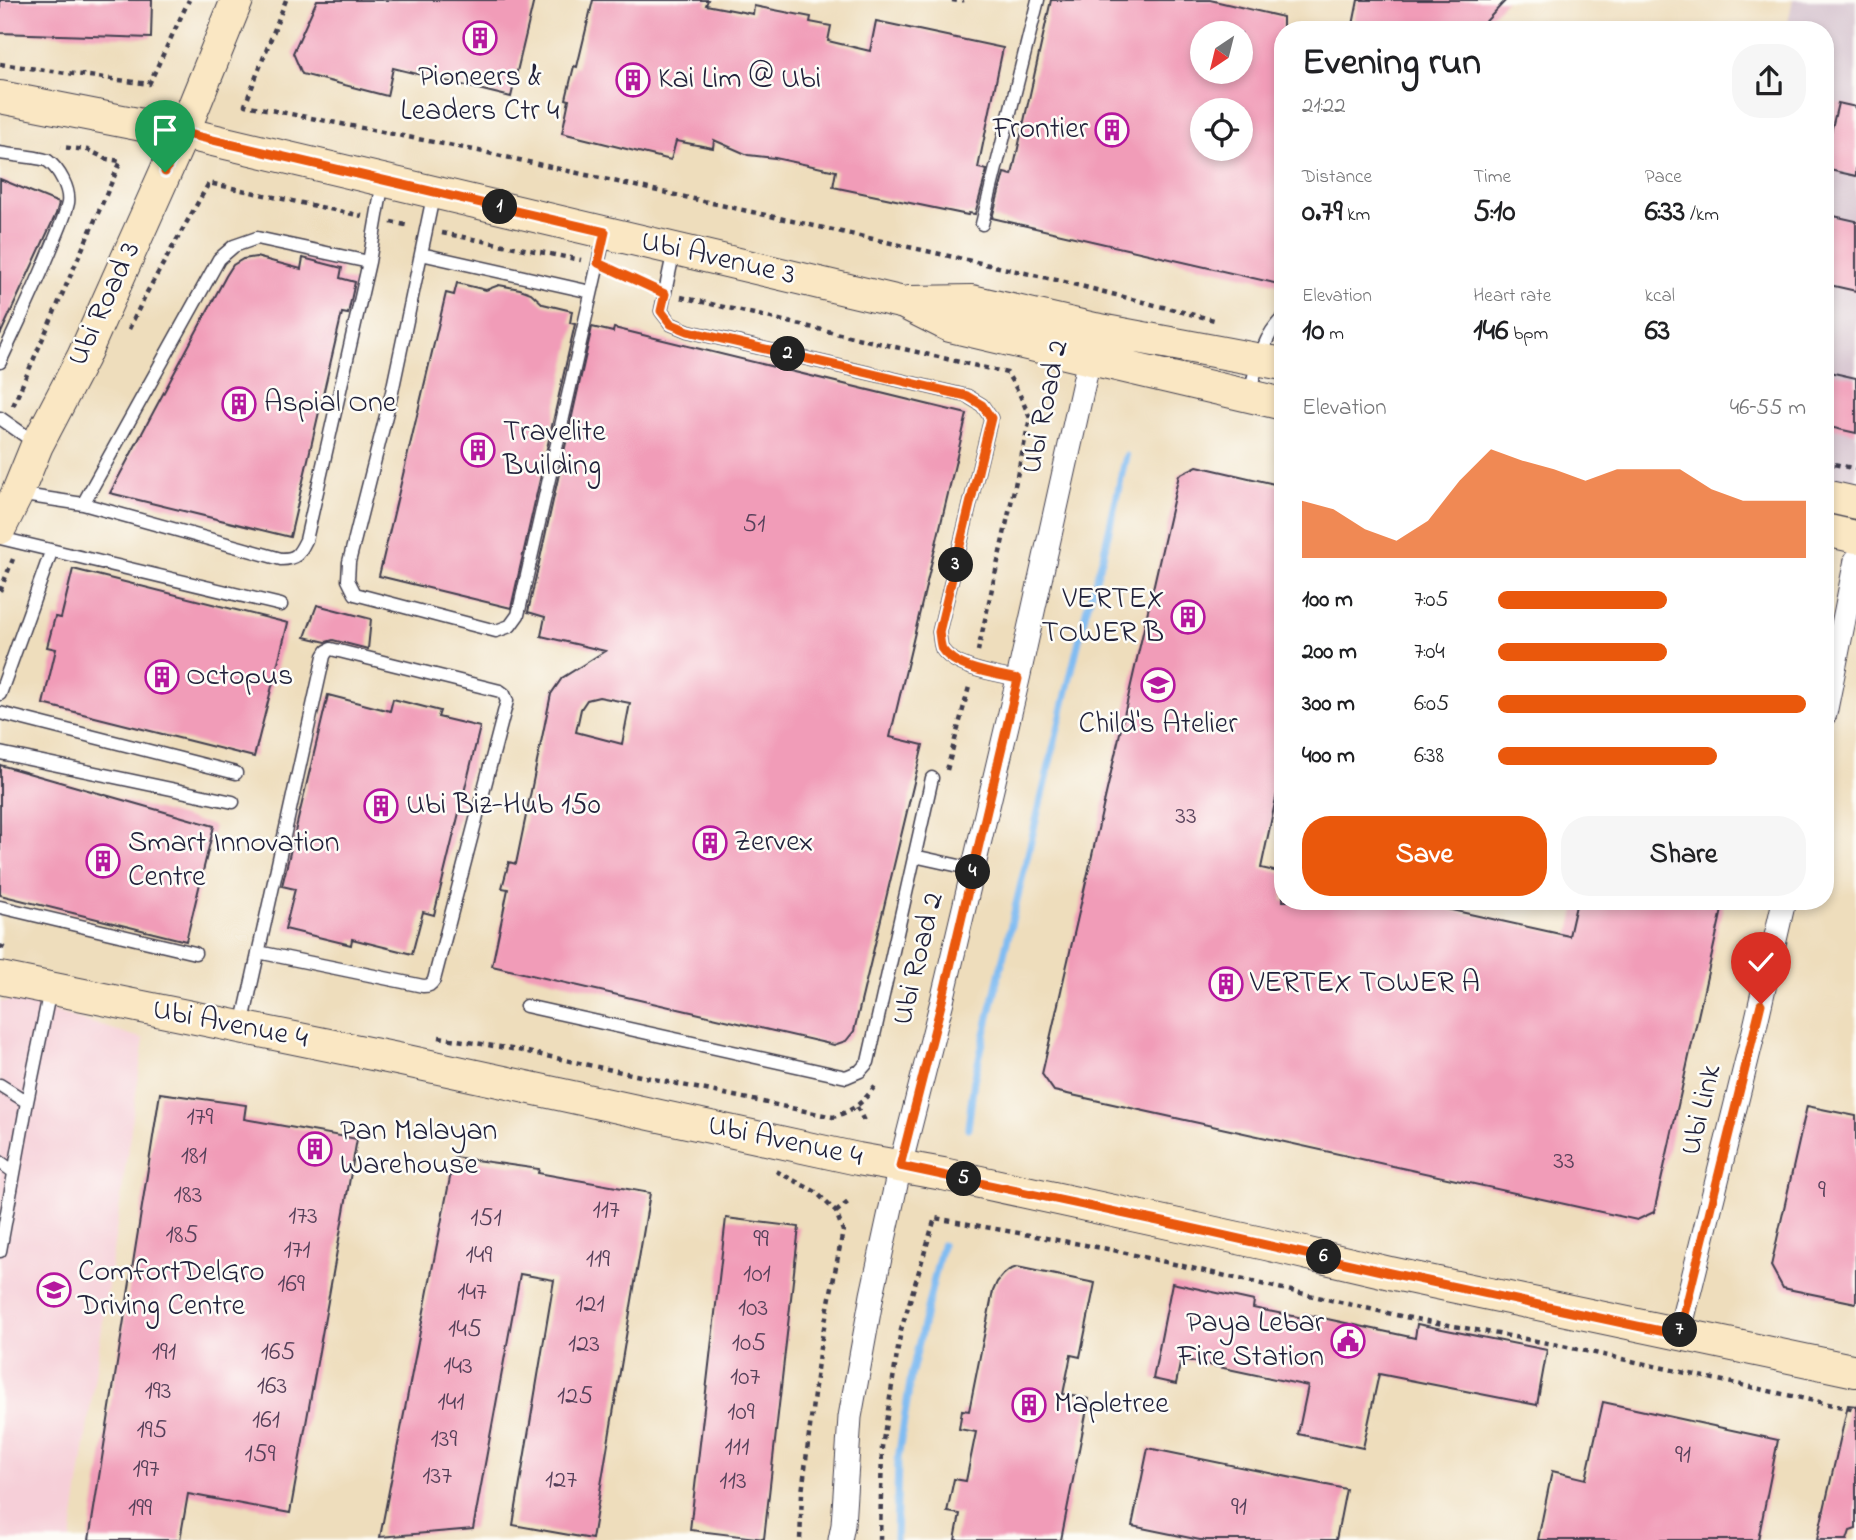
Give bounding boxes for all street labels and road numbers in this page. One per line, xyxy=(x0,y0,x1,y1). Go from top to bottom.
street label: Ubi Avenue 3 xyxy=(636,220,800,298)
street label: Ubi Road 3 xyxy=(57,235,153,373)
street label: Ubi Road 2 xyxy=(1010,336,1082,478)
street label: Ubi Road 2 xyxy=(881,888,957,1030)
street label: Ubi Avenue 4 xyxy=(149,988,311,1062)
street label: Ubi Link xyxy=(1670,1059,1735,1160)
street label: Ubi Avenue 4 xyxy=(704,1104,866,1180)

